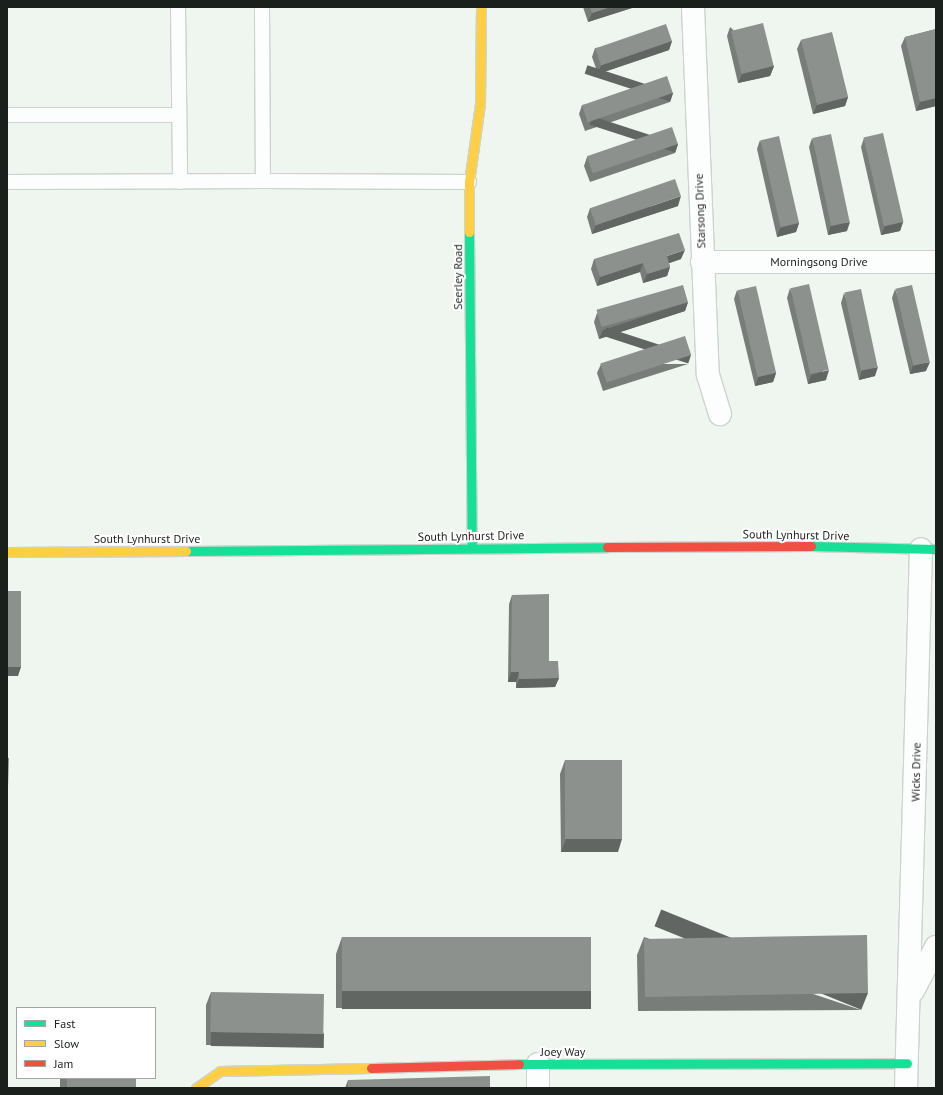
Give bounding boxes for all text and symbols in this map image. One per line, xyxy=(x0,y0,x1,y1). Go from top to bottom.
street label: Starsong Drive xyxy=(691,173,709,249)
street label: Seerley Road xyxy=(451,244,465,310)
street label: Morningsong Drive xyxy=(770,255,868,269)
street label: South Lynhurst Drive xyxy=(743,527,849,543)
street label: South Lynhurst Drive xyxy=(418,528,524,544)
street label: South Lynhurst Drive xyxy=(94,532,200,546)
street label: Wicks Drive xyxy=(908,742,924,802)
legend xyxy=(16,1007,156,1079)
text: Fast xyxy=(54,1016,75,1031)
text: Slow xyxy=(54,1036,79,1051)
street label: Joey Way xyxy=(540,1045,586,1059)
text: Jam xyxy=(54,1056,73,1071)

